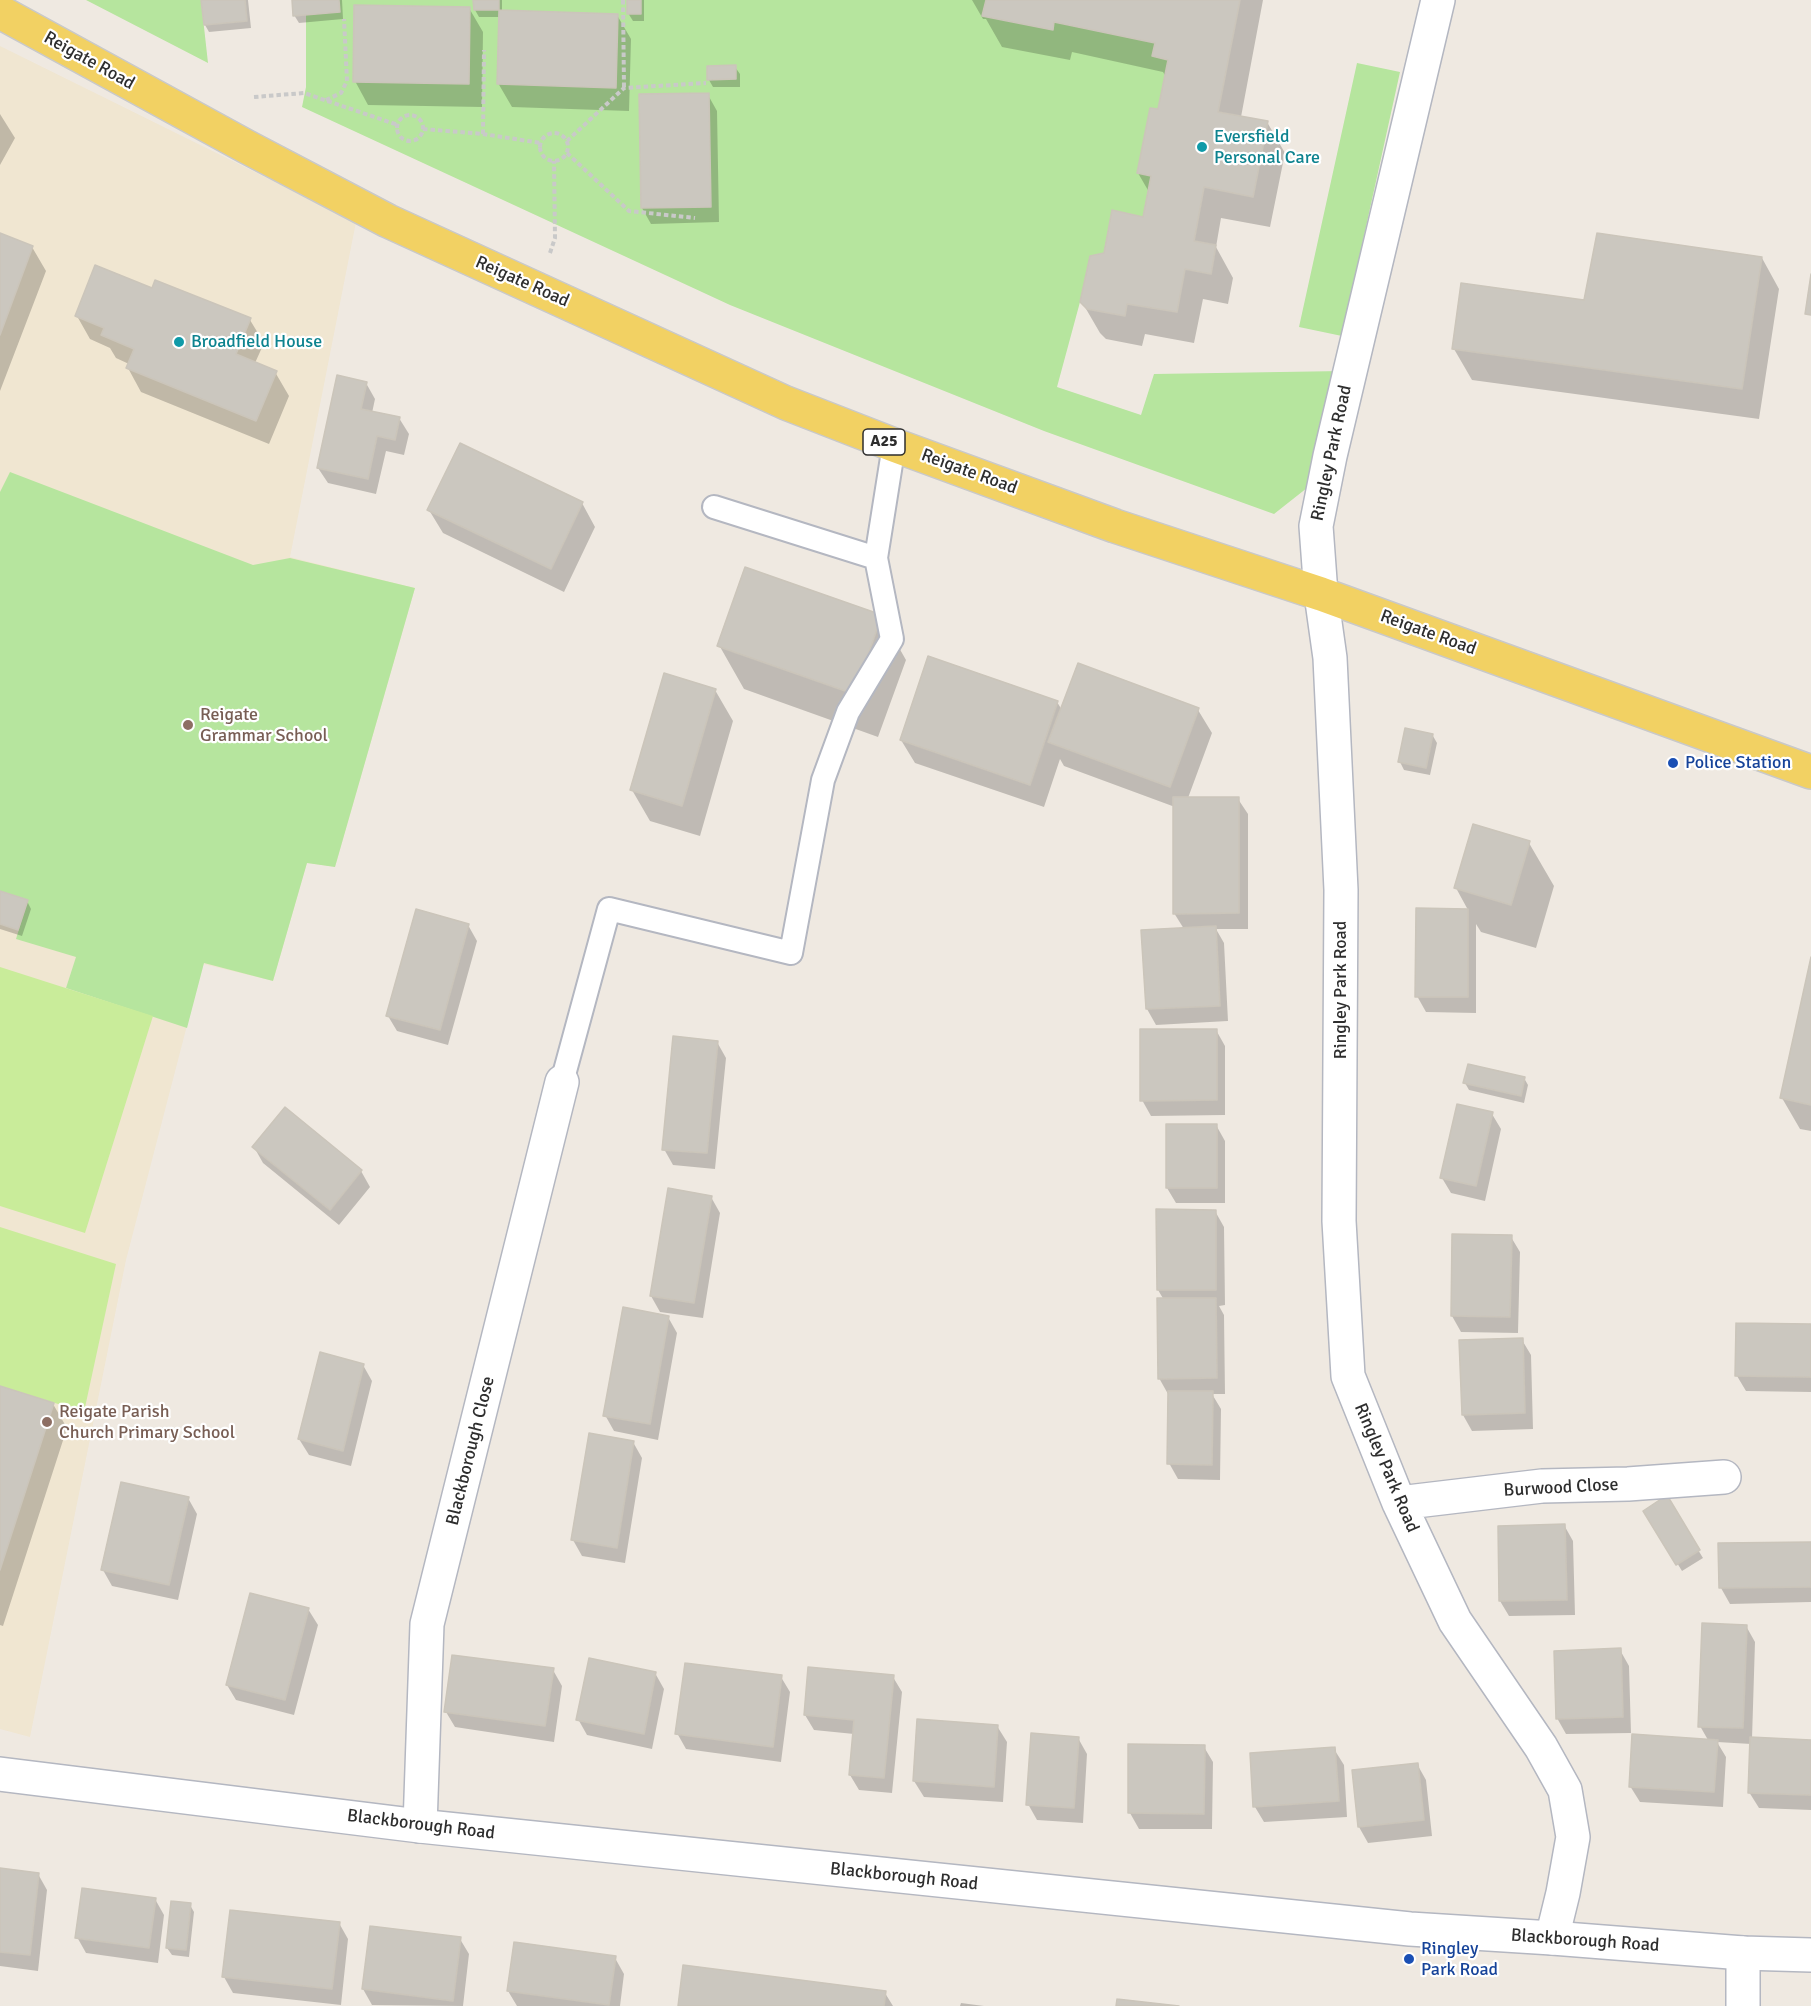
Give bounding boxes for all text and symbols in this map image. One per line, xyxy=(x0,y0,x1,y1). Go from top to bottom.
street label: Reigate Road xyxy=(40,27,138,95)
place label: Eversfield Personal Care xyxy=(1214,126,1320,168)
marker: Eversfield Personal Care xyxy=(1195,140,1209,154)
street label: Reigate Road xyxy=(472,252,572,312)
place label: Broadfield House xyxy=(191,331,322,353)
marker: Broadfield House xyxy=(172,335,186,349)
street label: Ringley Park Road xyxy=(1307,383,1357,523)
road number: A25 xyxy=(863,429,905,455)
street label: Reigate Road xyxy=(918,445,1020,499)
street label: Reigate Road xyxy=(1377,606,1479,660)
place label: Reigate Grammar School xyxy=(200,704,328,746)
marker: Reigate Grammar School xyxy=(181,718,195,732)
place label: Police Station xyxy=(1685,752,1791,774)
marker: Police Station xyxy=(1666,756,1680,770)
street label: Ringley Park Road xyxy=(1330,921,1352,1059)
street label: Blackborough Close xyxy=(442,1374,500,1528)
street label: Ringley Park Road xyxy=(1349,1400,1423,1536)
place label: Reigate Parish Church Primary School xyxy=(59,1401,235,1444)
marker: Reigate Parish Church Primary School xyxy=(40,1415,54,1429)
street label: Burwood Close xyxy=(1503,1474,1619,1502)
street label: Blackborough Road xyxy=(346,1805,496,1845)
street label: Blackborough Road xyxy=(829,1858,979,1896)
street label: Blackborough Road xyxy=(1510,1925,1660,1957)
place label: Ringley Park Road xyxy=(1421,1938,1498,1980)
marker: Ringley Park Road xyxy=(1402,1952,1416,1966)

